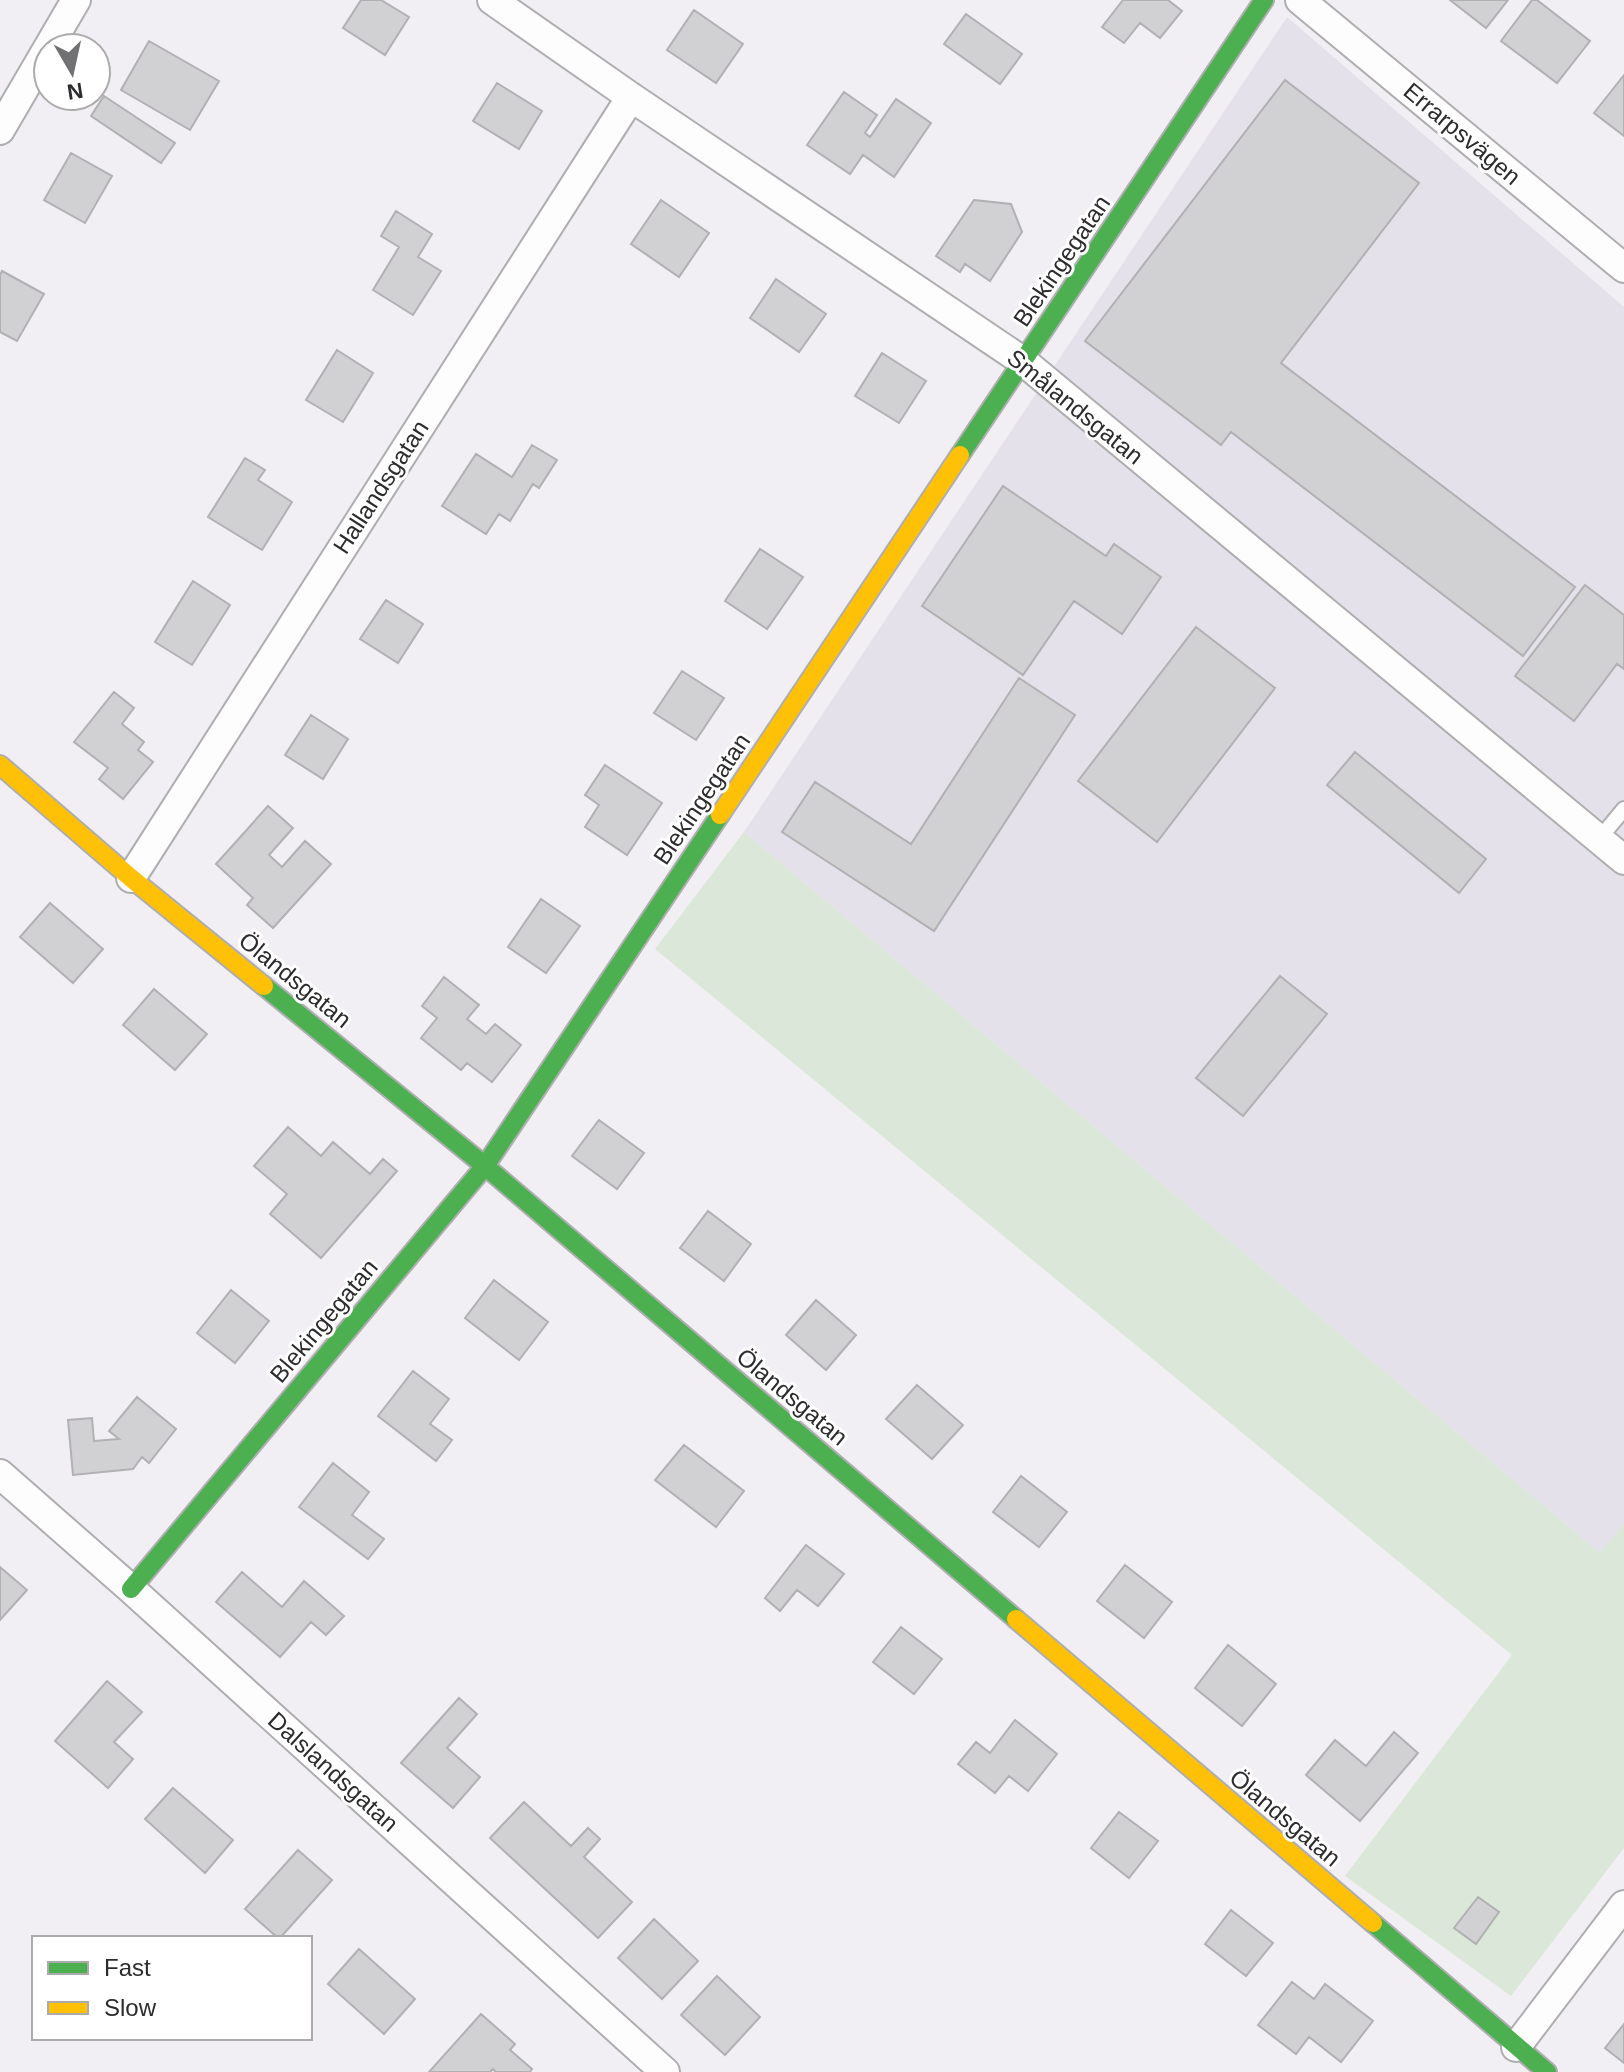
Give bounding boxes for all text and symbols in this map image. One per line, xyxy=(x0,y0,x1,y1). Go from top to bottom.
north arrow xyxy=(32,32,112,112)
street label: Errarpsvägen xyxy=(1398,77,1526,190)
text: N xyxy=(65,78,85,105)
street label: Blekingegatan xyxy=(1008,190,1115,331)
street label: Smålandsgatan xyxy=(1002,344,1149,470)
street label: Hallandsgatan xyxy=(327,415,434,558)
street label: Blekingegatan xyxy=(648,728,755,869)
street label: Ölandsgatan xyxy=(234,926,357,1033)
street label: Blekingegatan xyxy=(264,1254,383,1388)
street label: Ölandsgatan xyxy=(732,1343,853,1451)
street label: Dalslandsgatan xyxy=(263,1706,404,1837)
street label: Ölandsgatan xyxy=(1225,1764,1346,1872)
legend xyxy=(32,1936,312,2040)
text: Fast xyxy=(104,1954,151,1981)
text: Slow xyxy=(104,1994,157,2021)

